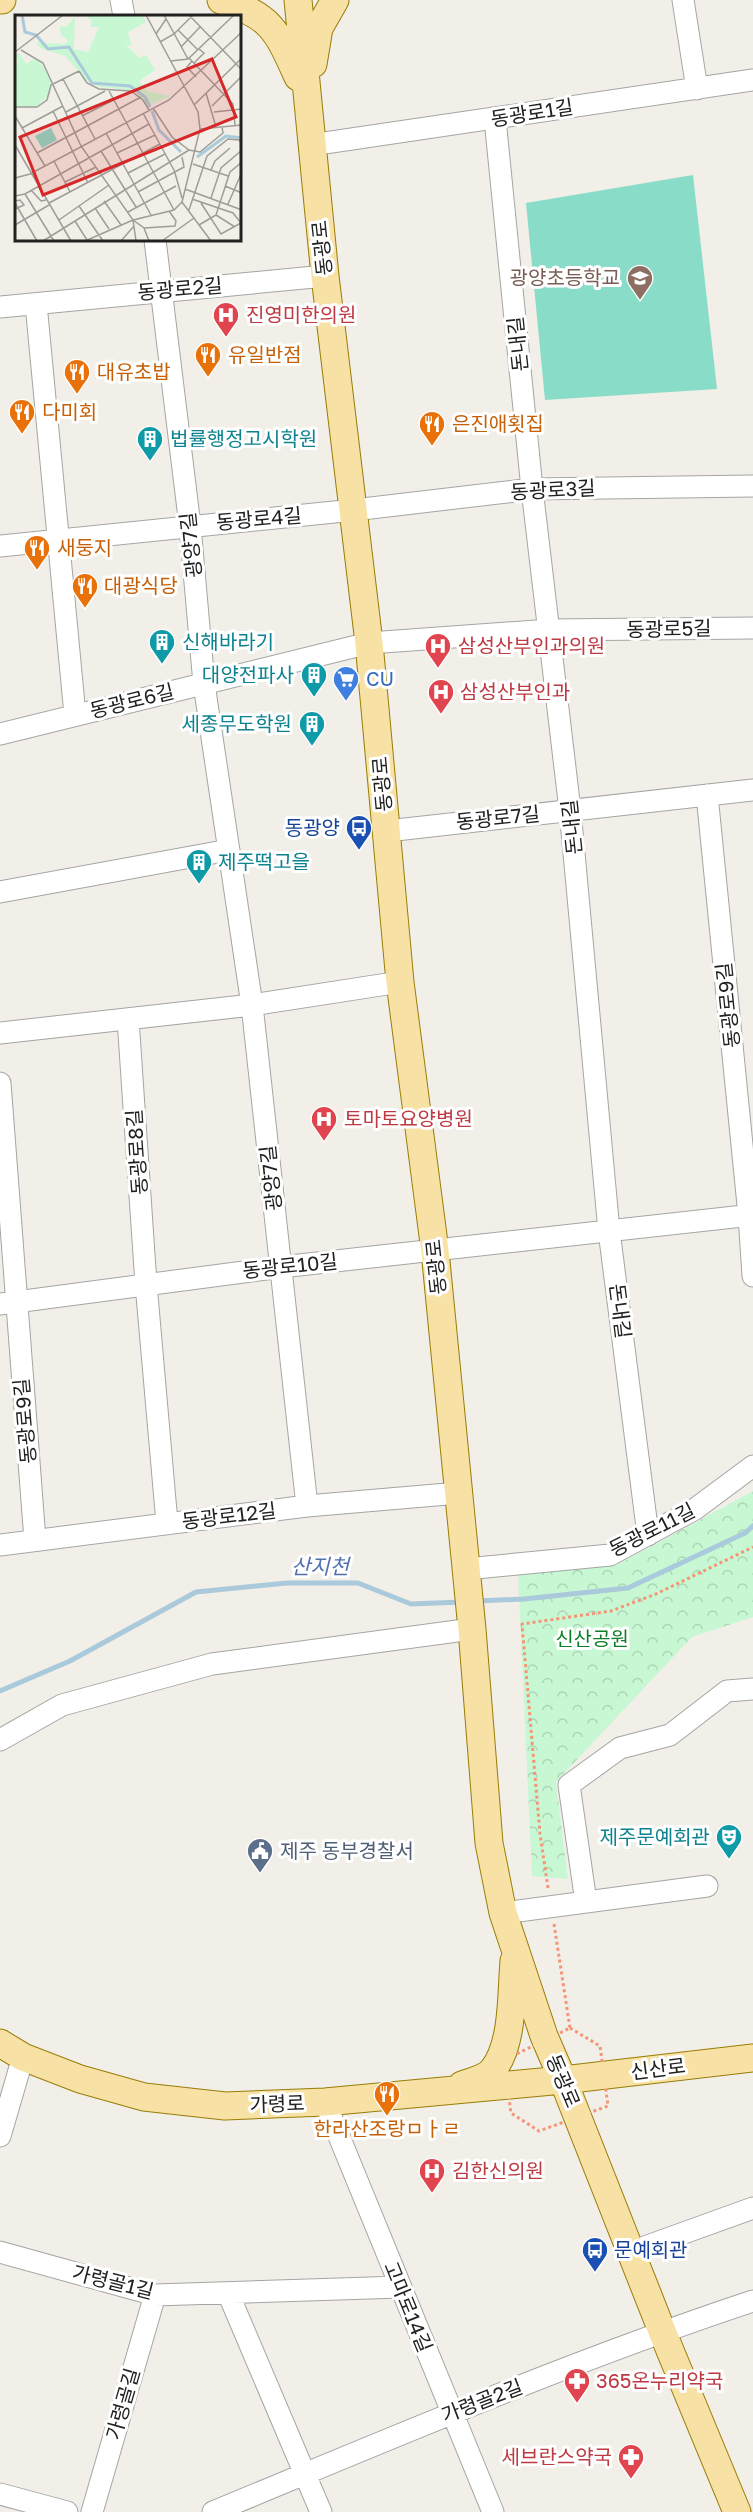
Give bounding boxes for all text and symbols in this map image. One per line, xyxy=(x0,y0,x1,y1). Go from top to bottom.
inset map xyxy=(15,15,242,242)
street label: 동광로1길 xyxy=(489,94,575,130)
street label: 동광로 xyxy=(306,219,336,277)
school or university icon: 광양초등학교 xyxy=(625,263,655,301)
place label: 광양초등학교 xyxy=(510,265,620,289)
street label: 동광로2길 xyxy=(136,272,223,304)
hospital icon: 진영미한의원 xyxy=(211,300,241,338)
place label: 진영미한의원 xyxy=(246,302,356,326)
street label: 돈내길 xyxy=(502,315,532,373)
restaurant icon: 유일반점 xyxy=(193,340,223,378)
place label: 유일반점 xyxy=(228,342,302,366)
restaurant icon: 대유초밥 xyxy=(62,357,92,395)
place label: 대유초밥 xyxy=(97,359,171,383)
restaurant icon: 다미회 xyxy=(7,397,37,435)
place label: 다미회 xyxy=(42,399,97,423)
restaurant icon: 은진애횟집 xyxy=(417,409,447,447)
place label: 은진애횟집 xyxy=(452,411,544,435)
building icon: 법률행정고시학원 xyxy=(135,424,165,462)
place label: 법률행정고시학원 xyxy=(170,426,317,450)
street label: 동광로3길 xyxy=(510,475,596,503)
street label: 동광로4길 xyxy=(215,502,303,534)
street label: 광양7길 xyxy=(175,511,205,579)
restaurant icon: 새둥지 xyxy=(22,533,52,571)
place label: 새둥지 xyxy=(57,535,112,559)
restaurant icon: 대광식당 xyxy=(70,571,100,609)
place label: 대광식당 xyxy=(104,573,178,597)
street label: 동광로5길 xyxy=(626,615,712,641)
building icon: 신해바라기 xyxy=(147,627,177,665)
place label: 신해바라기 xyxy=(182,629,274,653)
hospital icon: 삼성산부인과의원 xyxy=(423,631,453,669)
place label: 삼성산부인과의원 xyxy=(458,633,605,657)
building icon: 대양전파사 xyxy=(299,660,329,698)
place label: 대양전파사 xyxy=(202,662,294,686)
supermarket icon: CU xyxy=(331,664,361,702)
place label: CU xyxy=(366,666,394,690)
hospital icon: 삼성산부인과 xyxy=(426,677,456,715)
street label: 동광로6길 xyxy=(87,678,176,722)
place label: 삼성산부인과 xyxy=(460,679,570,703)
building icon: 세종무도학원 xyxy=(297,709,327,747)
place label: 세종무도학원 xyxy=(182,711,292,735)
street label: 동광로 xyxy=(367,756,395,813)
street label: 돈내길 xyxy=(556,798,586,856)
street label: 동광로7길 xyxy=(455,801,541,833)
bus stop icon: 동광양 xyxy=(344,813,374,851)
place label: 동광양 xyxy=(285,815,340,839)
building icon: 제주떡고을 xyxy=(184,847,214,885)
place label: 제주떡고을 xyxy=(218,849,310,873)
street label: 동광로9길 xyxy=(711,961,743,1049)
hospital icon: 토마토요양병원 xyxy=(309,1104,339,1142)
place label: 토마토요양병원 xyxy=(344,1106,473,1130)
street label: 동광로8길 xyxy=(121,1108,151,1196)
street label: 광양7길 xyxy=(255,1144,285,1212)
street label: 동광로 xyxy=(420,1238,450,1296)
street label: 동광로10길 xyxy=(241,1248,339,1282)
street label: 돈내길 xyxy=(606,1282,636,1340)
street label: 동광로9길 xyxy=(8,1377,40,1465)
street label: 동광로12길 xyxy=(180,1497,277,1533)
street label: 동광로11길 xyxy=(605,1497,698,1561)
water label: 산지천 xyxy=(291,1553,352,1579)
park label: 신산공원 xyxy=(555,1626,629,1650)
theatre icon: 제주문예회관 xyxy=(714,1822,744,1860)
place label: 제주문예회관 xyxy=(600,1824,710,1848)
public building icon: 제주 동부경찰서 xyxy=(245,1836,275,1874)
place label: 제주 동부경찰서 xyxy=(280,1838,414,1862)
street label: 동광로 xyxy=(542,2051,586,2111)
street label: 신산로 xyxy=(629,2053,687,2083)
restaurant icon: 한라산조랑ㅁㅏㄹ xyxy=(372,2079,402,2117)
street label: 가령로 xyxy=(249,2090,305,2116)
place label: 한라산조랑ㅁㅏㄹ xyxy=(313,2116,461,2140)
hospital icon: 김한신의원 xyxy=(417,2156,447,2194)
place label: 김한신의원 xyxy=(452,2158,544,2182)
bus stop icon: 문예회관 xyxy=(580,2235,610,2273)
place label: 문예회관 xyxy=(614,2237,688,2261)
street label: 고마로14길 xyxy=(380,2258,438,2355)
street label: 가령골1길 xyxy=(70,2259,157,2303)
street label: 가령골길 xyxy=(100,2365,144,2442)
pharmacy icon: 365온누리약국 xyxy=(562,2366,592,2404)
place label: 365온누리약국 xyxy=(596,2368,723,2392)
street label: 가령골2길 xyxy=(438,2374,526,2427)
pharmacy icon: 세브란스약국 xyxy=(616,2442,646,2480)
place label: 세브란스약국 xyxy=(502,2444,612,2468)

